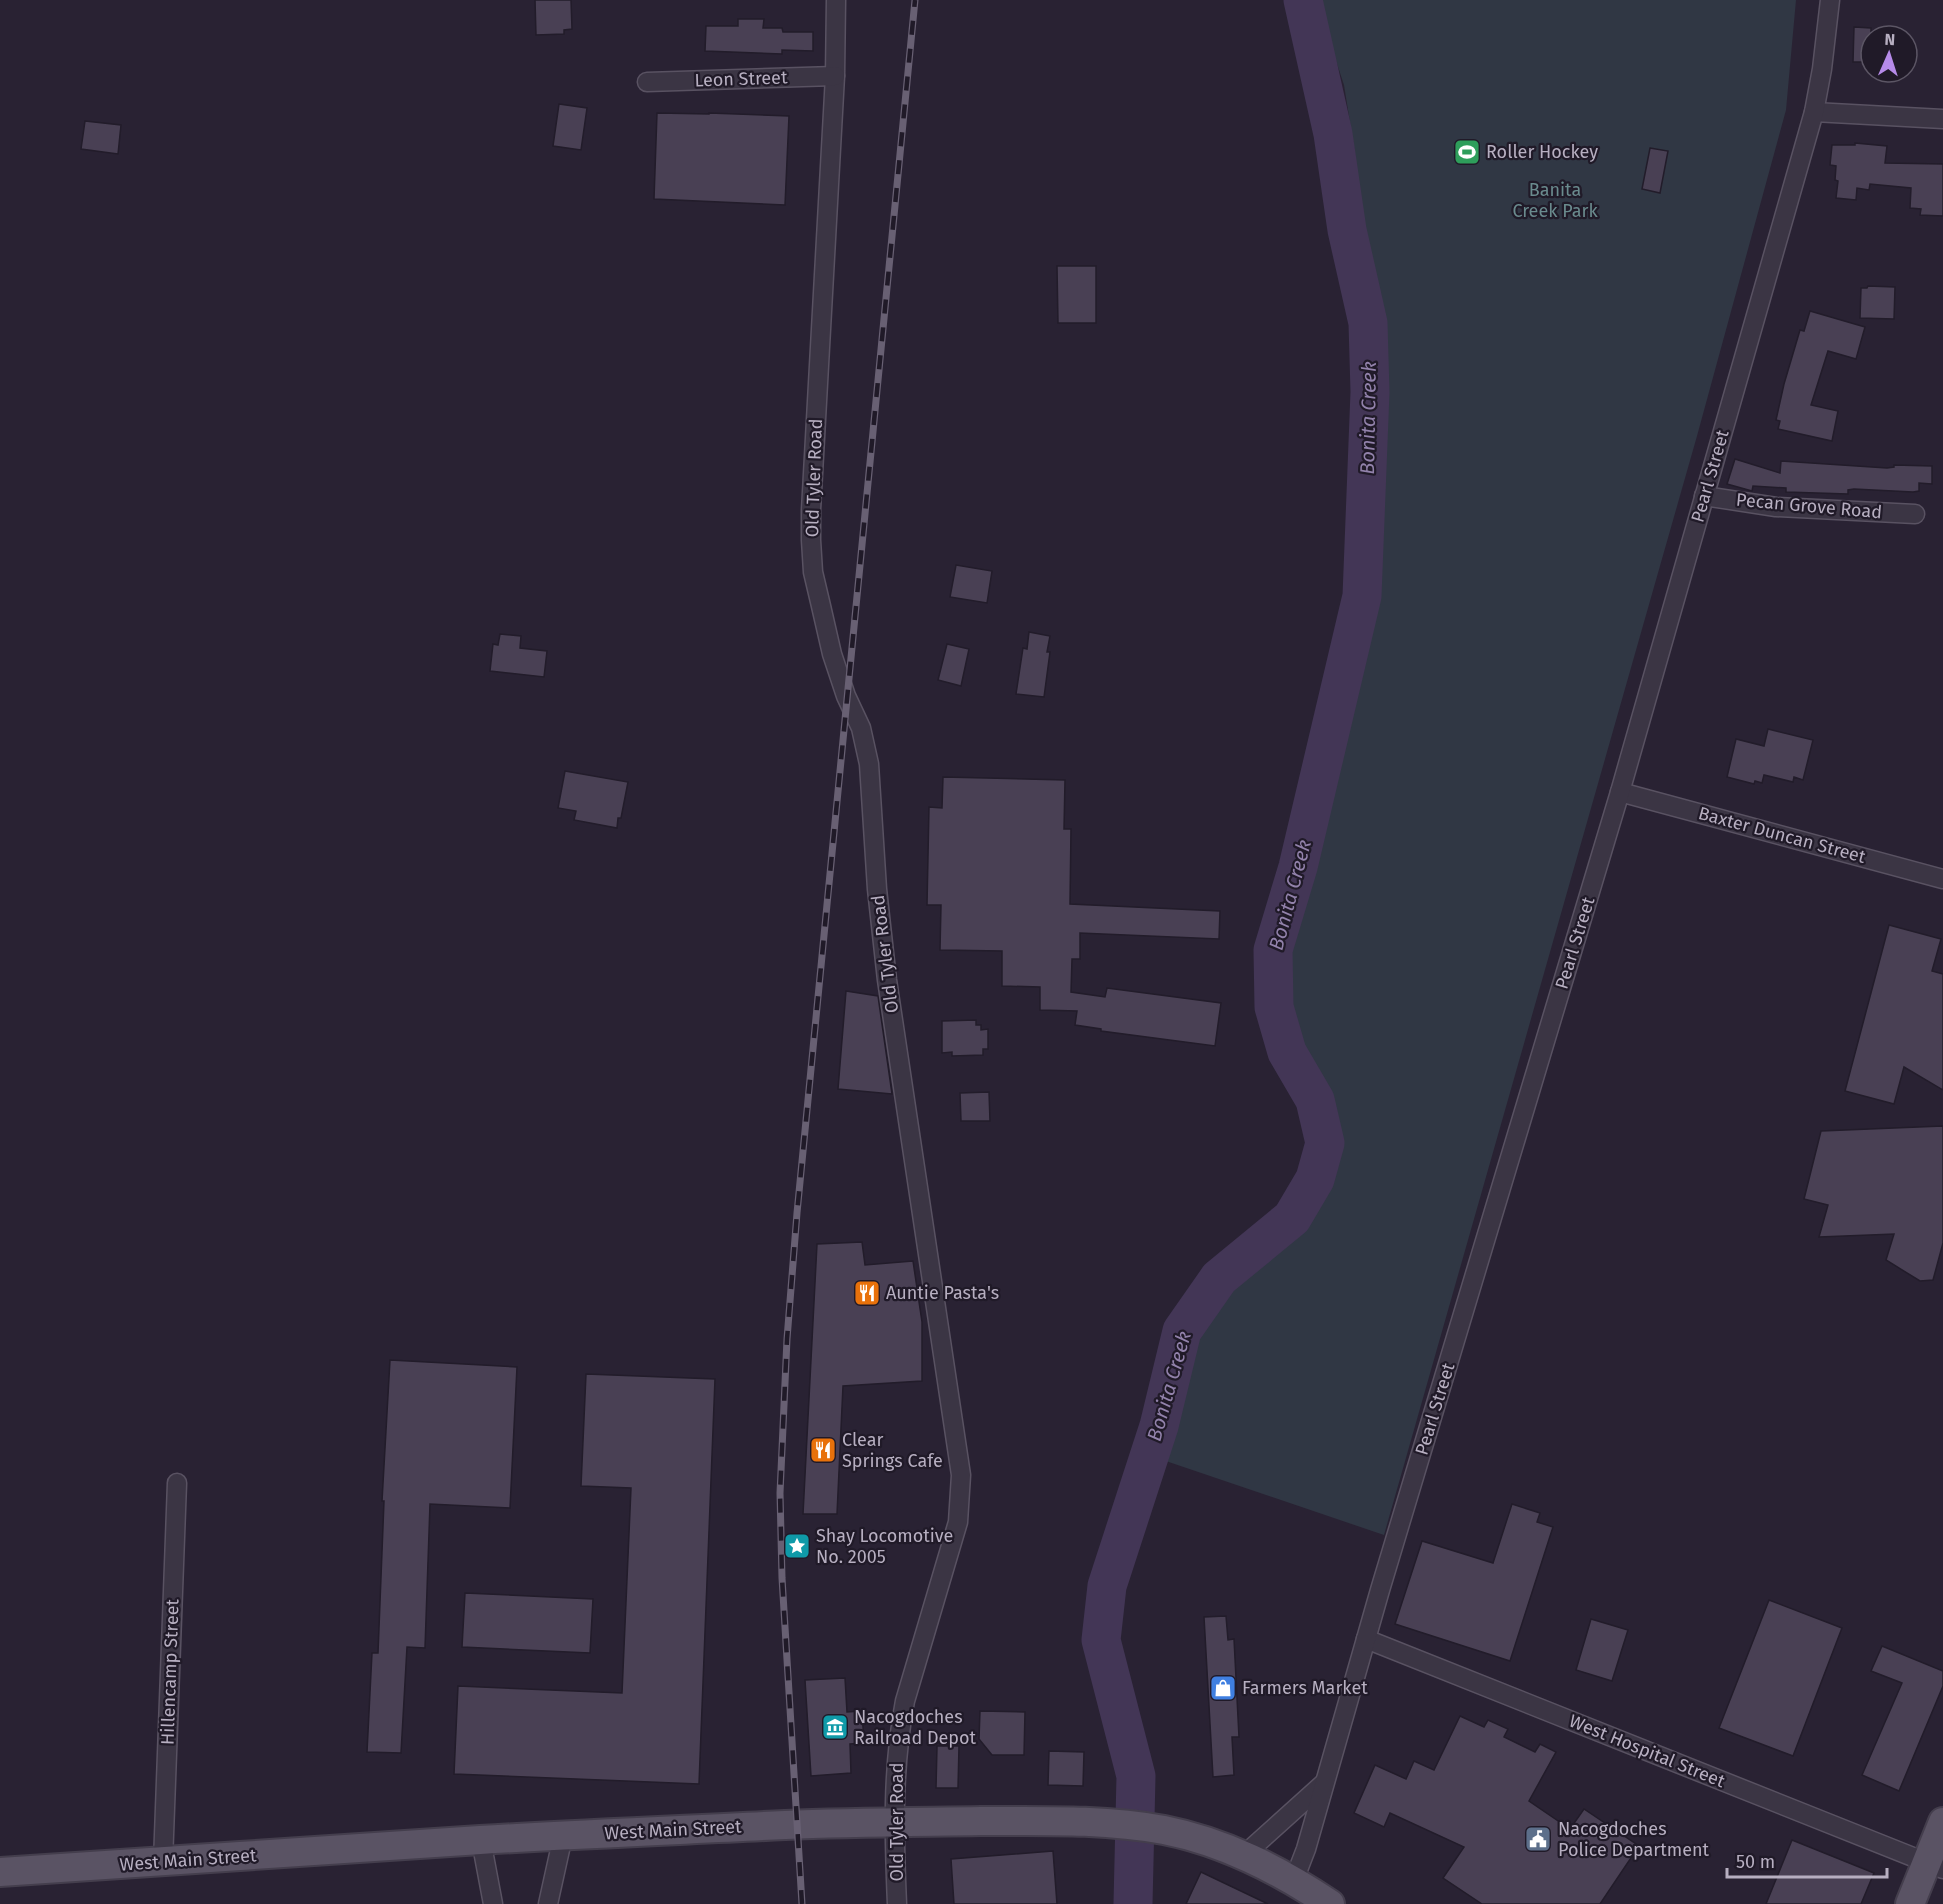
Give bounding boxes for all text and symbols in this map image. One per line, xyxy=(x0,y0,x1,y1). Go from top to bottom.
north arrow xyxy=(1859,24,1919,84)
text: N xyxy=(1884,30,1896,49)
street label: Leon Street xyxy=(694,66,788,92)
sports icon: Roller Hockey xyxy=(1452,137,1482,167)
place label: Roller Hockey xyxy=(1486,141,1598,163)
park label: Banita Creek Park xyxy=(1512,179,1598,222)
water label: Bonita Creek xyxy=(1355,361,1381,475)
street label: Old Tyler Road xyxy=(801,418,827,538)
street label: Pearl Street xyxy=(1686,427,1734,525)
street label: Pecan Grove Road xyxy=(1735,489,1883,523)
street label: Baxter Duncan Street xyxy=(1696,802,1868,868)
water label: Bonita Creek xyxy=(1264,837,1316,953)
street label: Old Tyler Road xyxy=(867,894,903,1014)
street label: Pearl Street xyxy=(1551,894,1600,992)
restaurant icon: Auntie Pasta's xyxy=(852,1278,882,1308)
place label: Auntie Pasta's xyxy=(886,1282,999,1304)
water label: Bonita Creek xyxy=(1142,1328,1196,1444)
street label: Pearl Street xyxy=(1411,1360,1460,1458)
place label: Clear Springs Cafe xyxy=(842,1429,943,1472)
restaurant icon: Clear Springs Cafe xyxy=(808,1435,838,1465)
place label: Shay Locomotive No. 2005 xyxy=(816,1525,953,1568)
place icon: Shay Locomotive No. 2005 xyxy=(782,1531,812,1561)
street label: Hillencamp Street xyxy=(156,1598,184,1745)
shop icon: Farmers Market xyxy=(1208,1673,1238,1703)
place label: Farmers Market xyxy=(1242,1677,1368,1699)
place label: Nacogdoches Railroad Depot xyxy=(854,1706,977,1749)
street label: West Hospital Street xyxy=(1566,1710,1729,1792)
museum icon: Nacogdoches Railroad Depot xyxy=(820,1712,850,1742)
street label: Old Tyler Road xyxy=(886,1763,908,1881)
street label: West Main Street xyxy=(604,1815,743,1845)
place label: Nacogdoches Police Department xyxy=(1558,1818,1710,1861)
public building icon: Nacogdoches Police Department xyxy=(1523,1824,1553,1854)
scale bar xyxy=(1727,1841,1888,1879)
street label: West Main Street xyxy=(119,1844,258,1876)
text: 50 m xyxy=(1736,1851,1775,1873)

